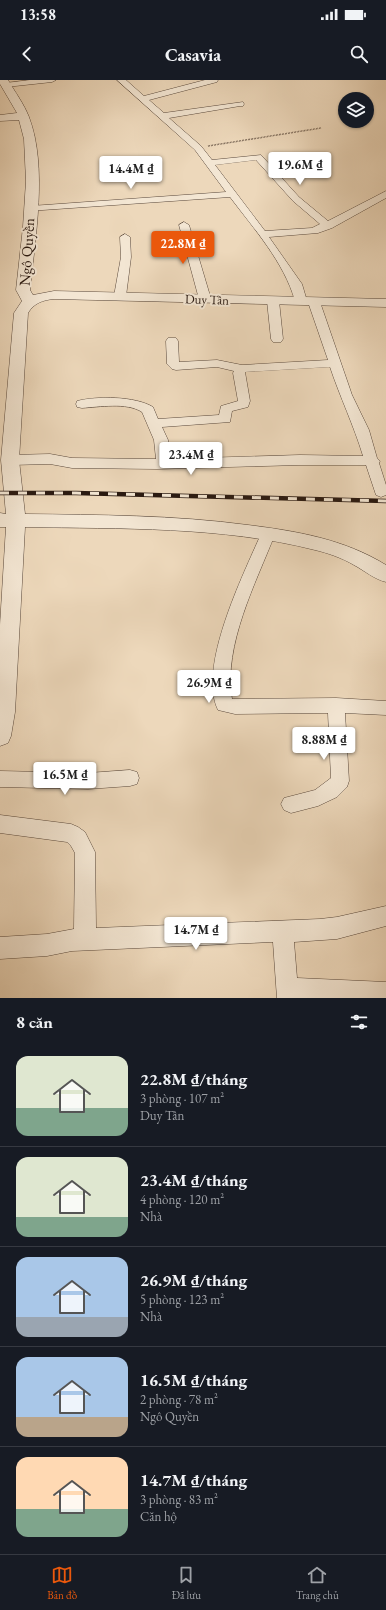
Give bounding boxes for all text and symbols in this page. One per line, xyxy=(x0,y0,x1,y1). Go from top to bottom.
text: 13:58 xyxy=(20,5,56,24)
icon: back xyxy=(16,43,38,65)
text: Casavia xyxy=(165,43,221,66)
icon: search xyxy=(348,43,370,65)
map controls xyxy=(338,92,374,128)
button: layers xyxy=(338,92,374,128)
pin: 19.6M ₫ xyxy=(263,152,337,186)
pin: 14.4M ₫ xyxy=(94,156,168,190)
text: 19.6M ₫ xyxy=(277,156,323,173)
text: 14.4M ₫ xyxy=(108,160,154,177)
street label: Ngô Quyền xyxy=(15,217,38,287)
pin: 22.8M ₫ xyxy=(146,231,220,265)
text: 22.8M ₫ xyxy=(160,235,206,252)
street label: Duy Tân xyxy=(185,290,230,309)
pin: 23.4M ₫ xyxy=(154,442,228,476)
text: 23.4M ₫ xyxy=(168,446,214,463)
pin: 26.9M ₫ xyxy=(172,670,246,704)
text: 26.9M ₫ xyxy=(186,674,232,691)
pin: 8.88M ₫ xyxy=(287,727,361,761)
text: 8.88M ₫ xyxy=(301,731,347,748)
pin: 16.5M ₫ xyxy=(28,762,102,796)
text: 16.5M ₫ xyxy=(42,766,88,783)
pin: 14.7M ₫ xyxy=(159,917,233,951)
text: 14.7M ₫ xyxy=(173,921,219,938)
text: 8 căn xyxy=(16,1011,53,1033)
icon: filters xyxy=(348,1011,370,1033)
text: 22.8M ₫/tháng xyxy=(140,1068,247,1090)
icon: home xyxy=(48,1072,96,1120)
text: 3 phòng · 107 m² xyxy=(140,1090,224,1107)
text: Duy Tân xyxy=(140,1107,184,1124)
text: 23.4M ₫/tháng xyxy=(140,1169,247,1191)
icon: home xyxy=(48,1173,96,1221)
text: 4 phòng · 120 m² xyxy=(140,1191,224,1208)
text: Nhà xyxy=(140,1208,162,1225)
text: 26.9M ₫/tháng xyxy=(140,1269,247,1291)
icon: home xyxy=(48,1273,96,1321)
text: 5 phòng · 123 m² xyxy=(140,1291,224,1308)
text: Nhà xyxy=(140,1308,162,1325)
text: 16.5M ₫/tháng xyxy=(140,1369,247,1391)
icon: home xyxy=(48,1373,96,1421)
text: 2 phòng · 78 m² xyxy=(140,1391,218,1408)
text: Ngô Quyền xyxy=(140,1408,199,1425)
text: 14.7M ₫/tháng xyxy=(140,1469,247,1491)
icon: home xyxy=(48,1473,96,1521)
text: 3 phòng · 83 m² xyxy=(140,1491,218,1508)
text: Căn hộ xyxy=(140,1508,177,1525)
tab: Bản đồ xyxy=(47,1564,77,1602)
tab: Đã lưu xyxy=(172,1564,201,1602)
tab: Trang chủ xyxy=(296,1564,339,1602)

